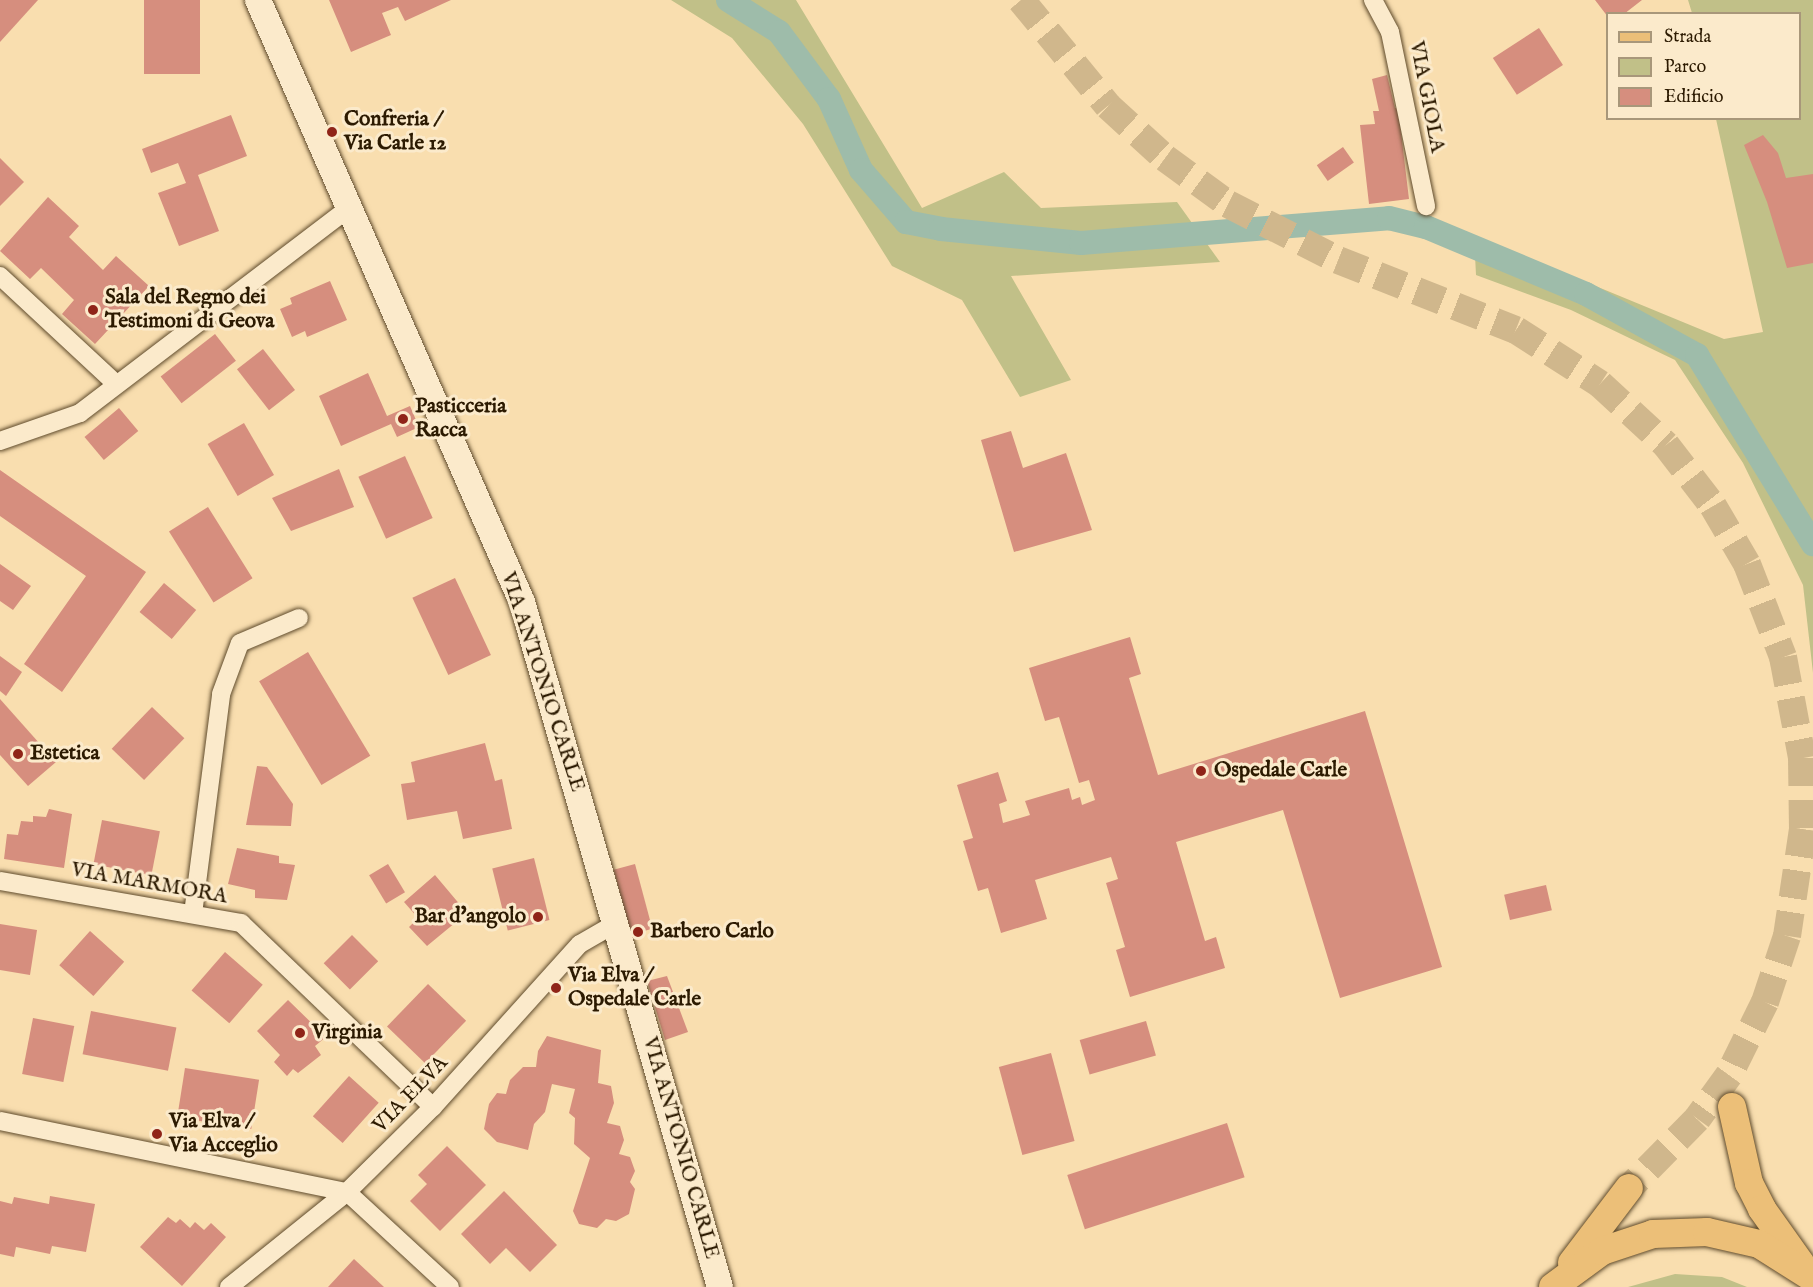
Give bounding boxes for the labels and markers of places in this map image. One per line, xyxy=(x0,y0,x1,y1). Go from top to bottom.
place label: Confreria / Via Carle 12 xyxy=(344,107,446,157)
marker: Confreria / Via Carle 12 xyxy=(325,125,339,139)
place label: Sala del Regno dei Testimoni di Geova xyxy=(105,285,274,335)
marker: Sala del Regno dei Testimoni di Geova xyxy=(86,303,100,317)
place label: Pasticceria Racca xyxy=(415,394,506,444)
marker: Pasticceria Racca xyxy=(396,412,410,426)
place label: Estetica xyxy=(30,741,100,767)
marker: Estetica xyxy=(11,747,25,761)
place label: Ospedale Carle xyxy=(1214,758,1347,784)
marker: Ospedale Carle xyxy=(1192,762,1210,780)
place label: Bar d'angolo xyxy=(414,904,526,930)
marker: Bar d'angolo xyxy=(531,910,545,924)
place label: Barbero Carlo xyxy=(650,919,774,945)
marker: Barbero Carlo xyxy=(631,925,645,939)
place label: Via Elva / Ospedale Carle xyxy=(568,963,701,1013)
marker: Via Elva / Ospedale Carle xyxy=(549,981,563,995)
place label: Virginia xyxy=(312,1020,382,1046)
marker: Virginia xyxy=(293,1026,307,1040)
place label: Via Elva / Via Acceglio xyxy=(169,1109,278,1159)
marker: Via Elva / Via Acceglio xyxy=(150,1127,164,1141)

